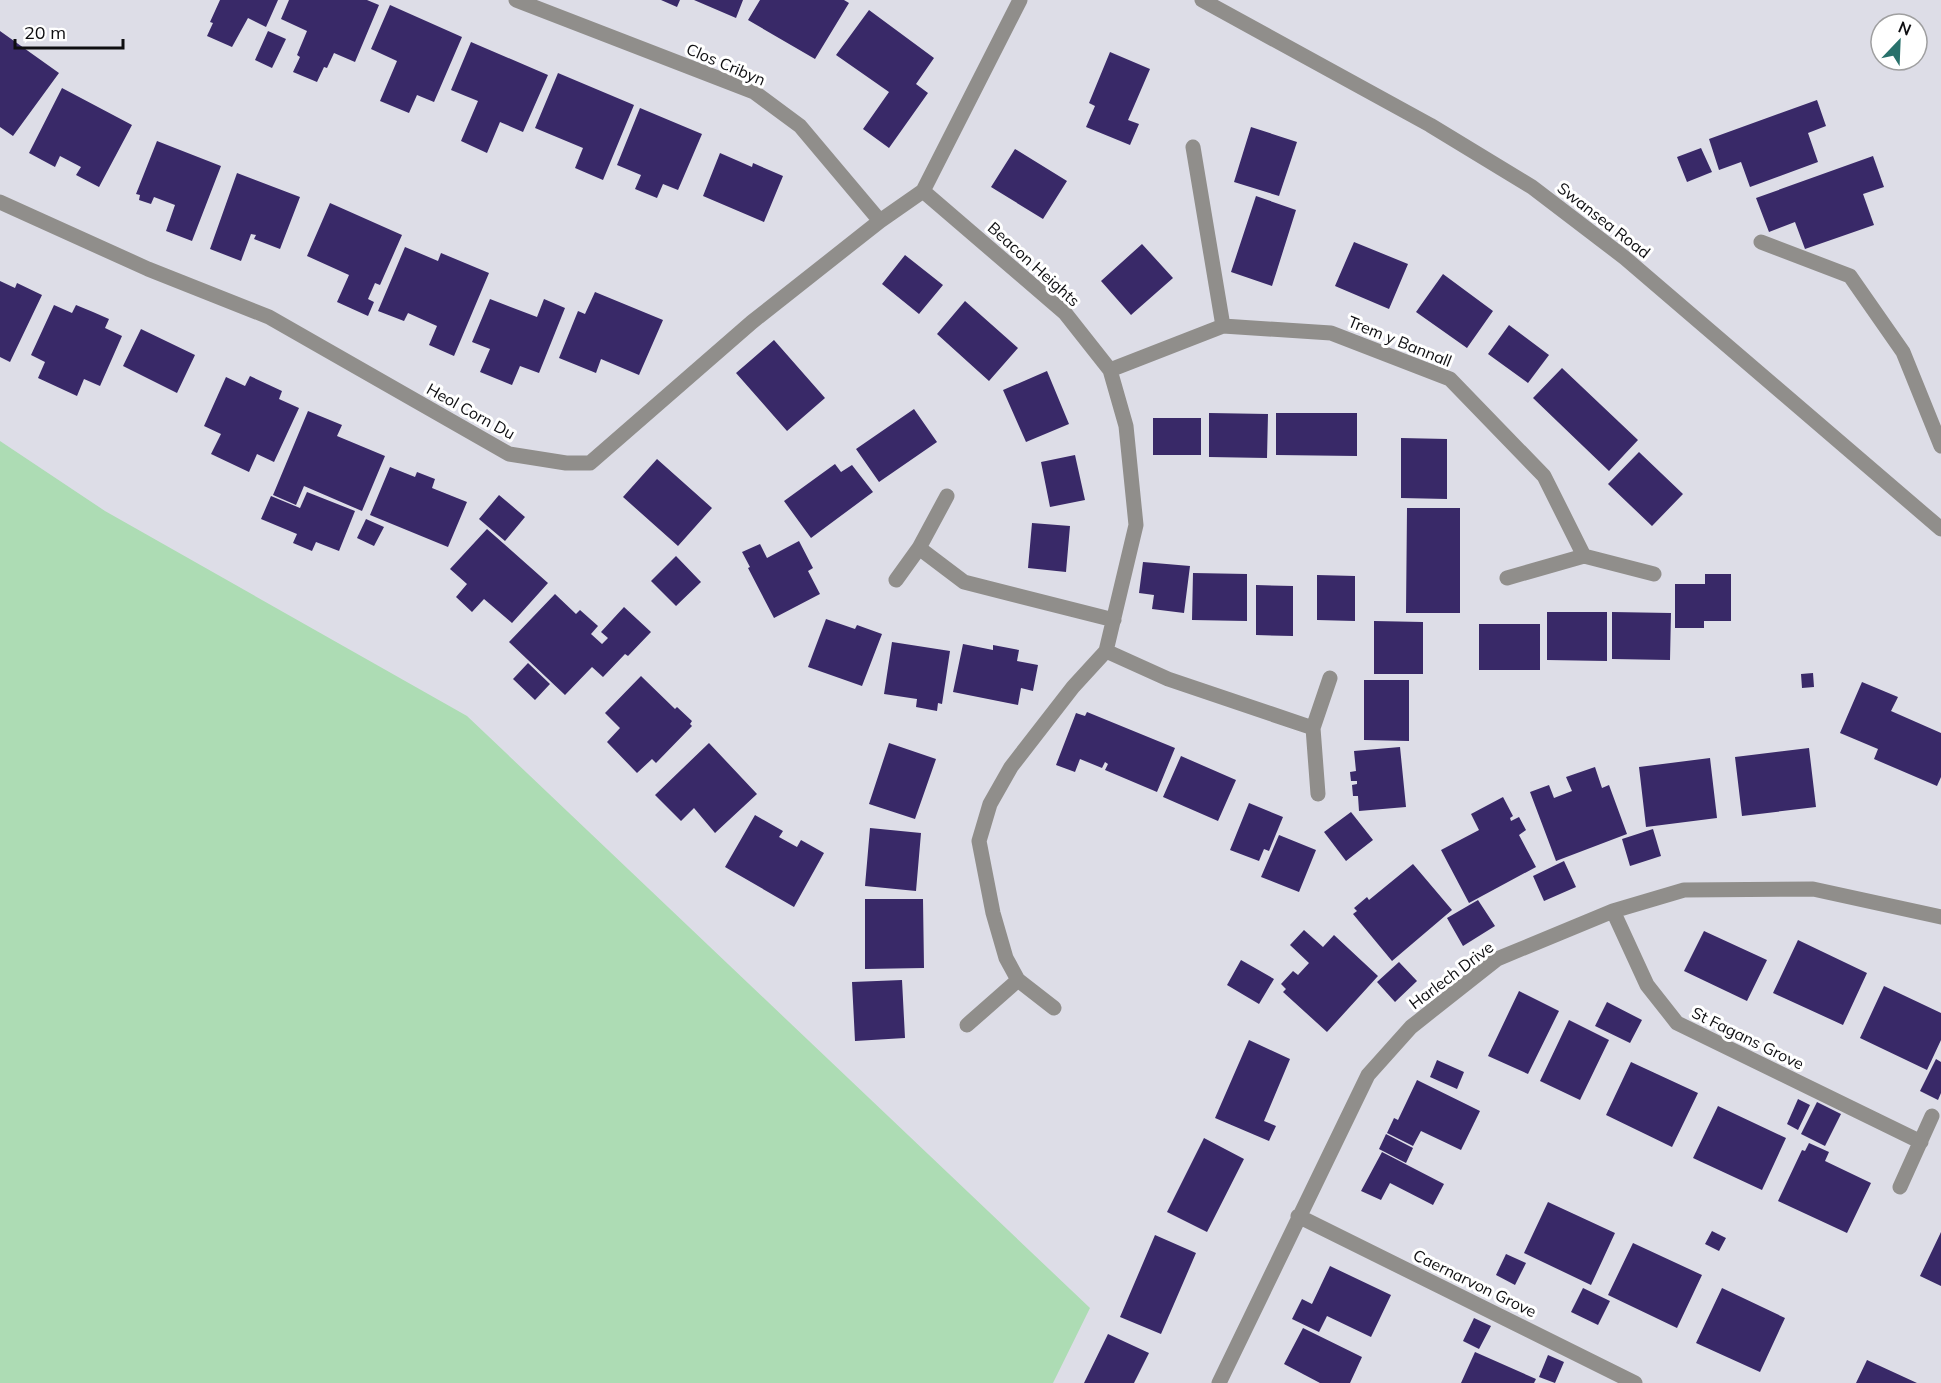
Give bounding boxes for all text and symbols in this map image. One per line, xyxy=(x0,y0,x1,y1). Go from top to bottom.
scale bar xyxy=(15,12,123,50)
north arrow xyxy=(1869,12,1929,72)
text: N xyxy=(1895,17,1914,40)
text: 20 m xyxy=(24,21,66,44)
street label: Clos Cribyn xyxy=(683,38,769,90)
street label: Swansea Road xyxy=(1554,178,1654,262)
street label: Beacon Heights xyxy=(984,217,1084,311)
street label: Trem y Bannall xyxy=(1345,311,1455,371)
street label: Heol Corn Du xyxy=(423,378,519,444)
street label: Harlech Drive xyxy=(1405,937,1497,1013)
street label: St Fagans Grove xyxy=(1689,1002,1807,1074)
street label: Caernarvon Grove xyxy=(1410,1245,1540,1321)

